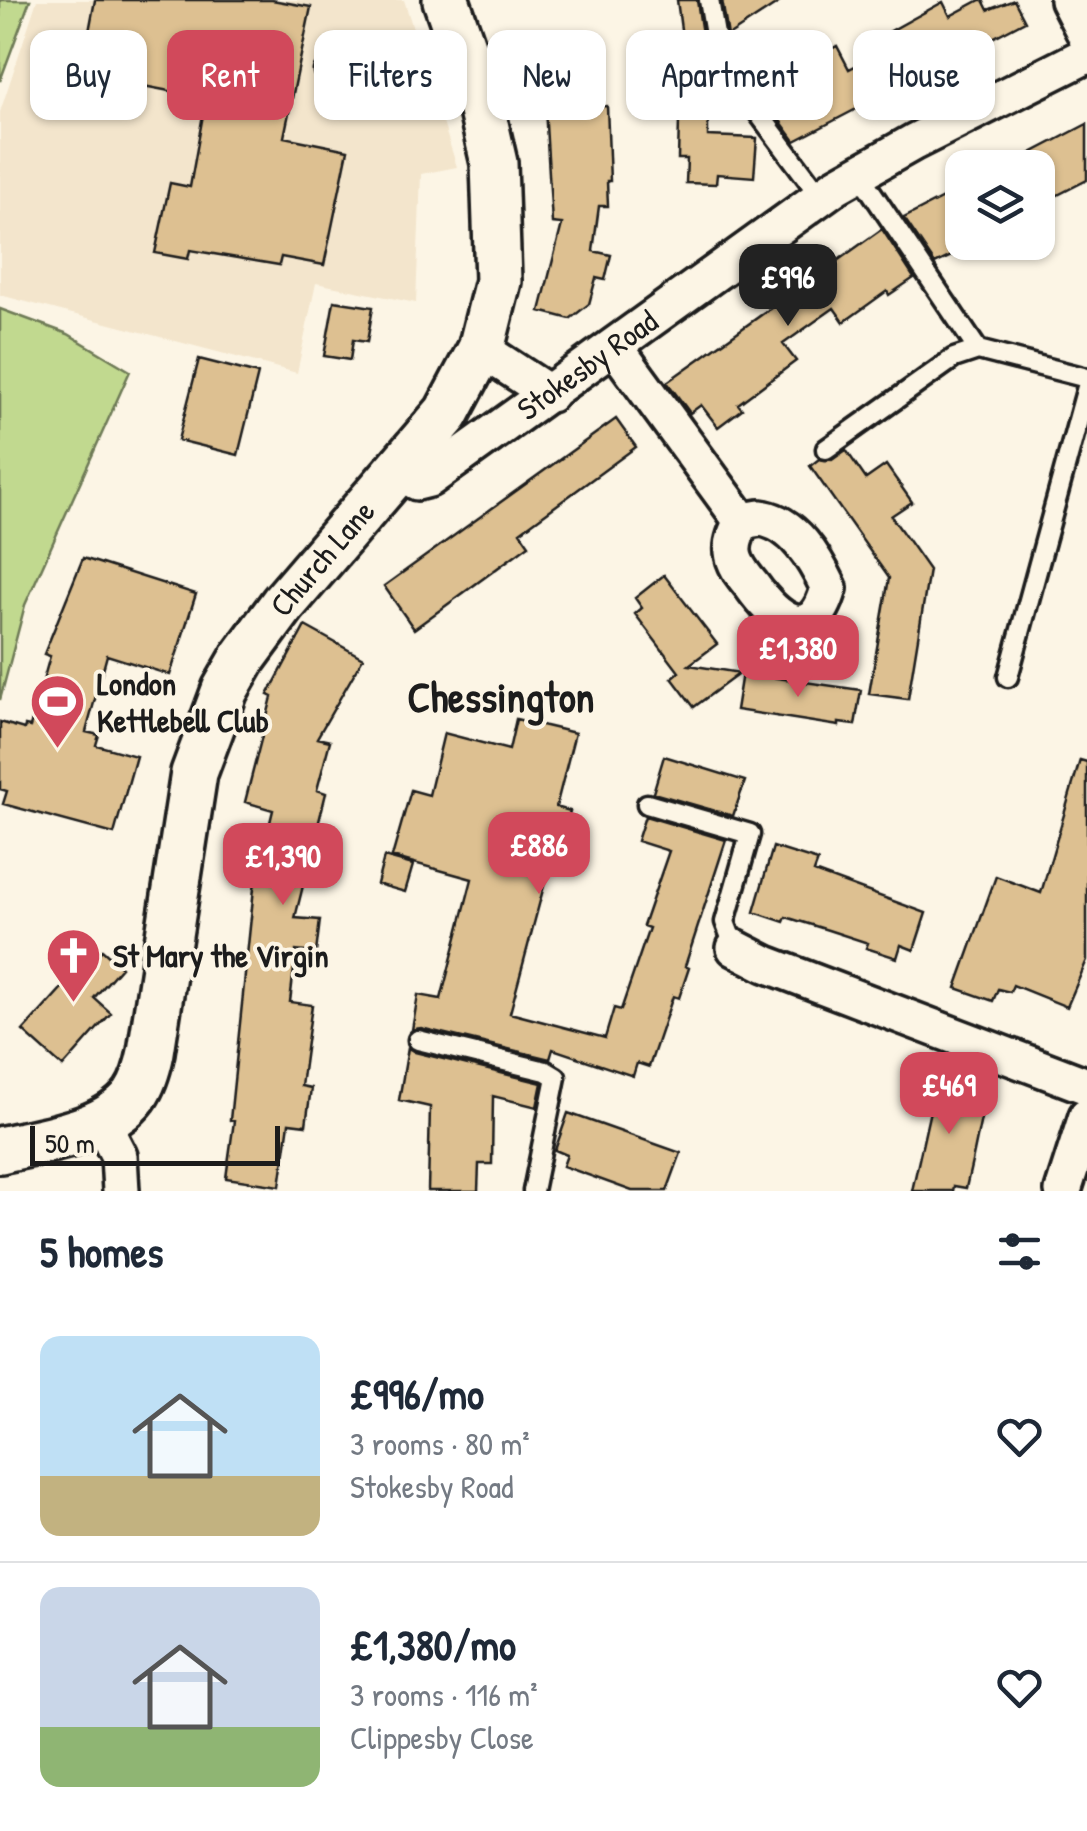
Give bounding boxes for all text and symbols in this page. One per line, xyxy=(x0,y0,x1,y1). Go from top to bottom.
chip: Buy xyxy=(30,30,147,120)
chip: Rent xyxy=(167,30,294,120)
chip: Filters xyxy=(314,30,467,120)
chip: New xyxy=(487,30,606,120)
chip: Apartment xyxy=(626,30,833,120)
chip: House xyxy=(853,30,995,120)
map controls xyxy=(945,150,1055,260)
button: layers xyxy=(945,150,1055,260)
pin: £996 xyxy=(729,244,847,329)
text: £996 xyxy=(761,255,815,298)
street label: Stokesby Road xyxy=(508,299,666,430)
street label: Church Lane xyxy=(259,490,384,625)
pin: £1,380 xyxy=(717,615,879,700)
text: £1,380 xyxy=(759,626,837,669)
place label: London Kettlebell Club xyxy=(97,662,269,742)
district label: Chessington xyxy=(407,668,595,726)
sports icon: London Kettlebell Club xyxy=(28,672,88,751)
pin: £886 xyxy=(480,812,598,897)
pin: £1,390 xyxy=(202,823,364,908)
text: £886 xyxy=(510,823,568,866)
text: £1,390 xyxy=(245,834,321,877)
church icon: St Mary the Virgin xyxy=(44,926,104,1005)
place label: St Mary the Virgin xyxy=(113,934,329,978)
pin: £469 xyxy=(890,1052,1008,1137)
text: £469 xyxy=(922,1063,976,1106)
scale bar xyxy=(30,1121,280,1166)
text: 50 m xyxy=(45,1124,95,1162)
text: 5 homes xyxy=(40,1223,163,1280)
icon: filters xyxy=(992,1224,1047,1279)
text: £996/mo xyxy=(350,1365,484,1422)
icon: home xyxy=(120,1376,240,1496)
icon: heart xyxy=(992,1409,1047,1464)
text: 3 rooms · 80 m² xyxy=(350,1422,530,1465)
text: Stokesby Road xyxy=(350,1465,513,1508)
text: £1,380/mo xyxy=(350,1616,516,1673)
icon: home xyxy=(120,1627,240,1747)
icon: heart xyxy=(992,1660,1047,1715)
text: 3 rooms · 116 m² xyxy=(350,1673,538,1716)
text: Clippesby Close xyxy=(350,1716,534,1759)

